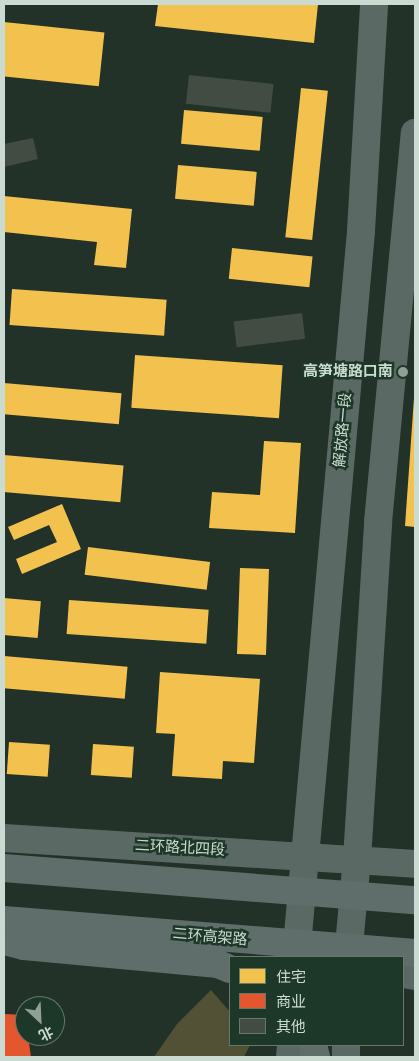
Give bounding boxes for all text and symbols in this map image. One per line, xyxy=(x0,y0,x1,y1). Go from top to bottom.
place label: 高笋塘路口南 xyxy=(303,363,393,381)
marker: 高笋塘路口南 xyxy=(397,366,409,378)
street label: 解放路一段 xyxy=(331,392,355,468)
street label: 二环路北四段 xyxy=(135,837,225,859)
street label: 二环高架路 xyxy=(172,925,248,949)
legend xyxy=(229,956,404,1046)
text: 住宅 xyxy=(276,967,306,987)
text: 商业 xyxy=(276,992,306,1012)
north arrow xyxy=(15,996,65,1046)
text: 其他 xyxy=(276,1017,306,1037)
text: 北 xyxy=(36,1023,56,1045)

